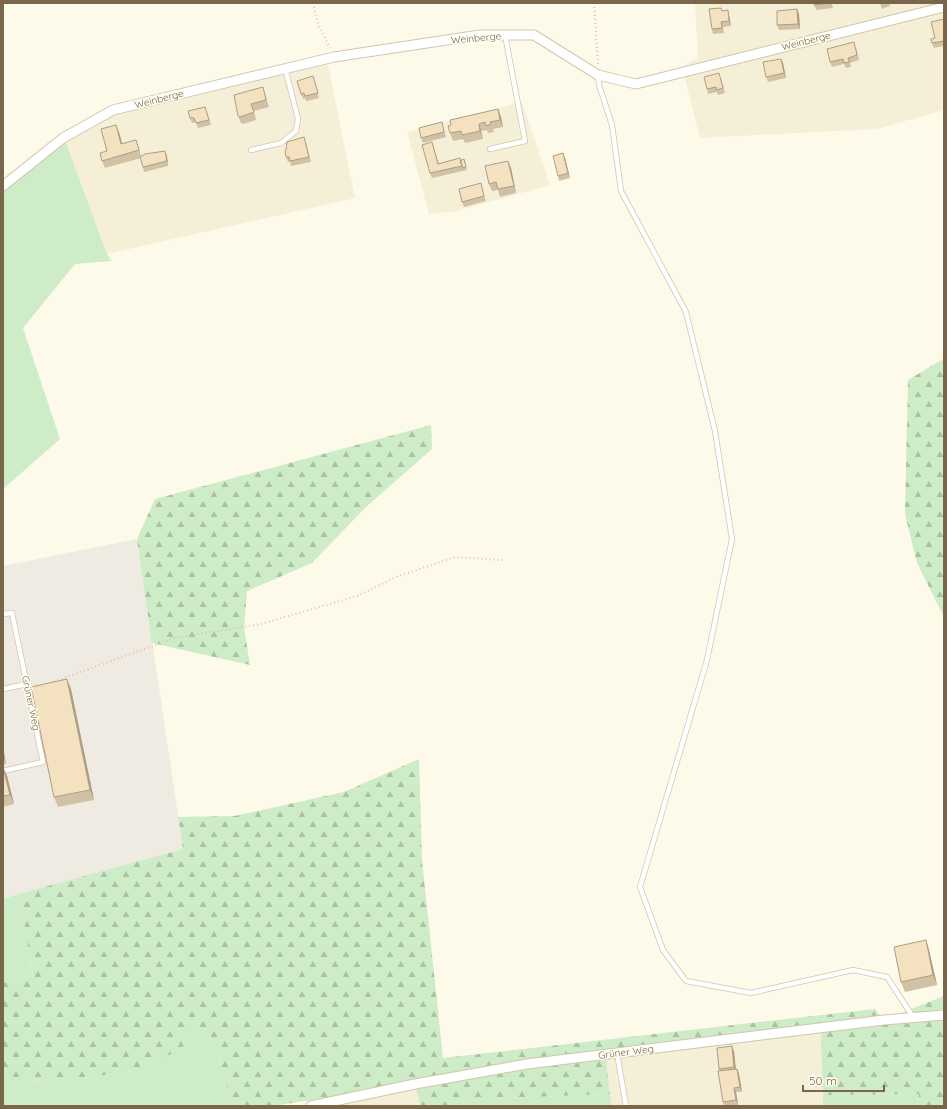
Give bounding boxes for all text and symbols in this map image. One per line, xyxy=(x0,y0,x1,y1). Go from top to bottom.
street label: Weinberge xyxy=(450,29,502,47)
street label: Weinberge xyxy=(780,29,832,53)
street label: Weinberge xyxy=(133,87,185,111)
street label: Grüner Weg xyxy=(19,674,43,732)
street label: Grüner Weg xyxy=(597,1042,655,1062)
scale bar xyxy=(803,1067,884,1093)
text: 50 m xyxy=(809,1073,837,1088)

